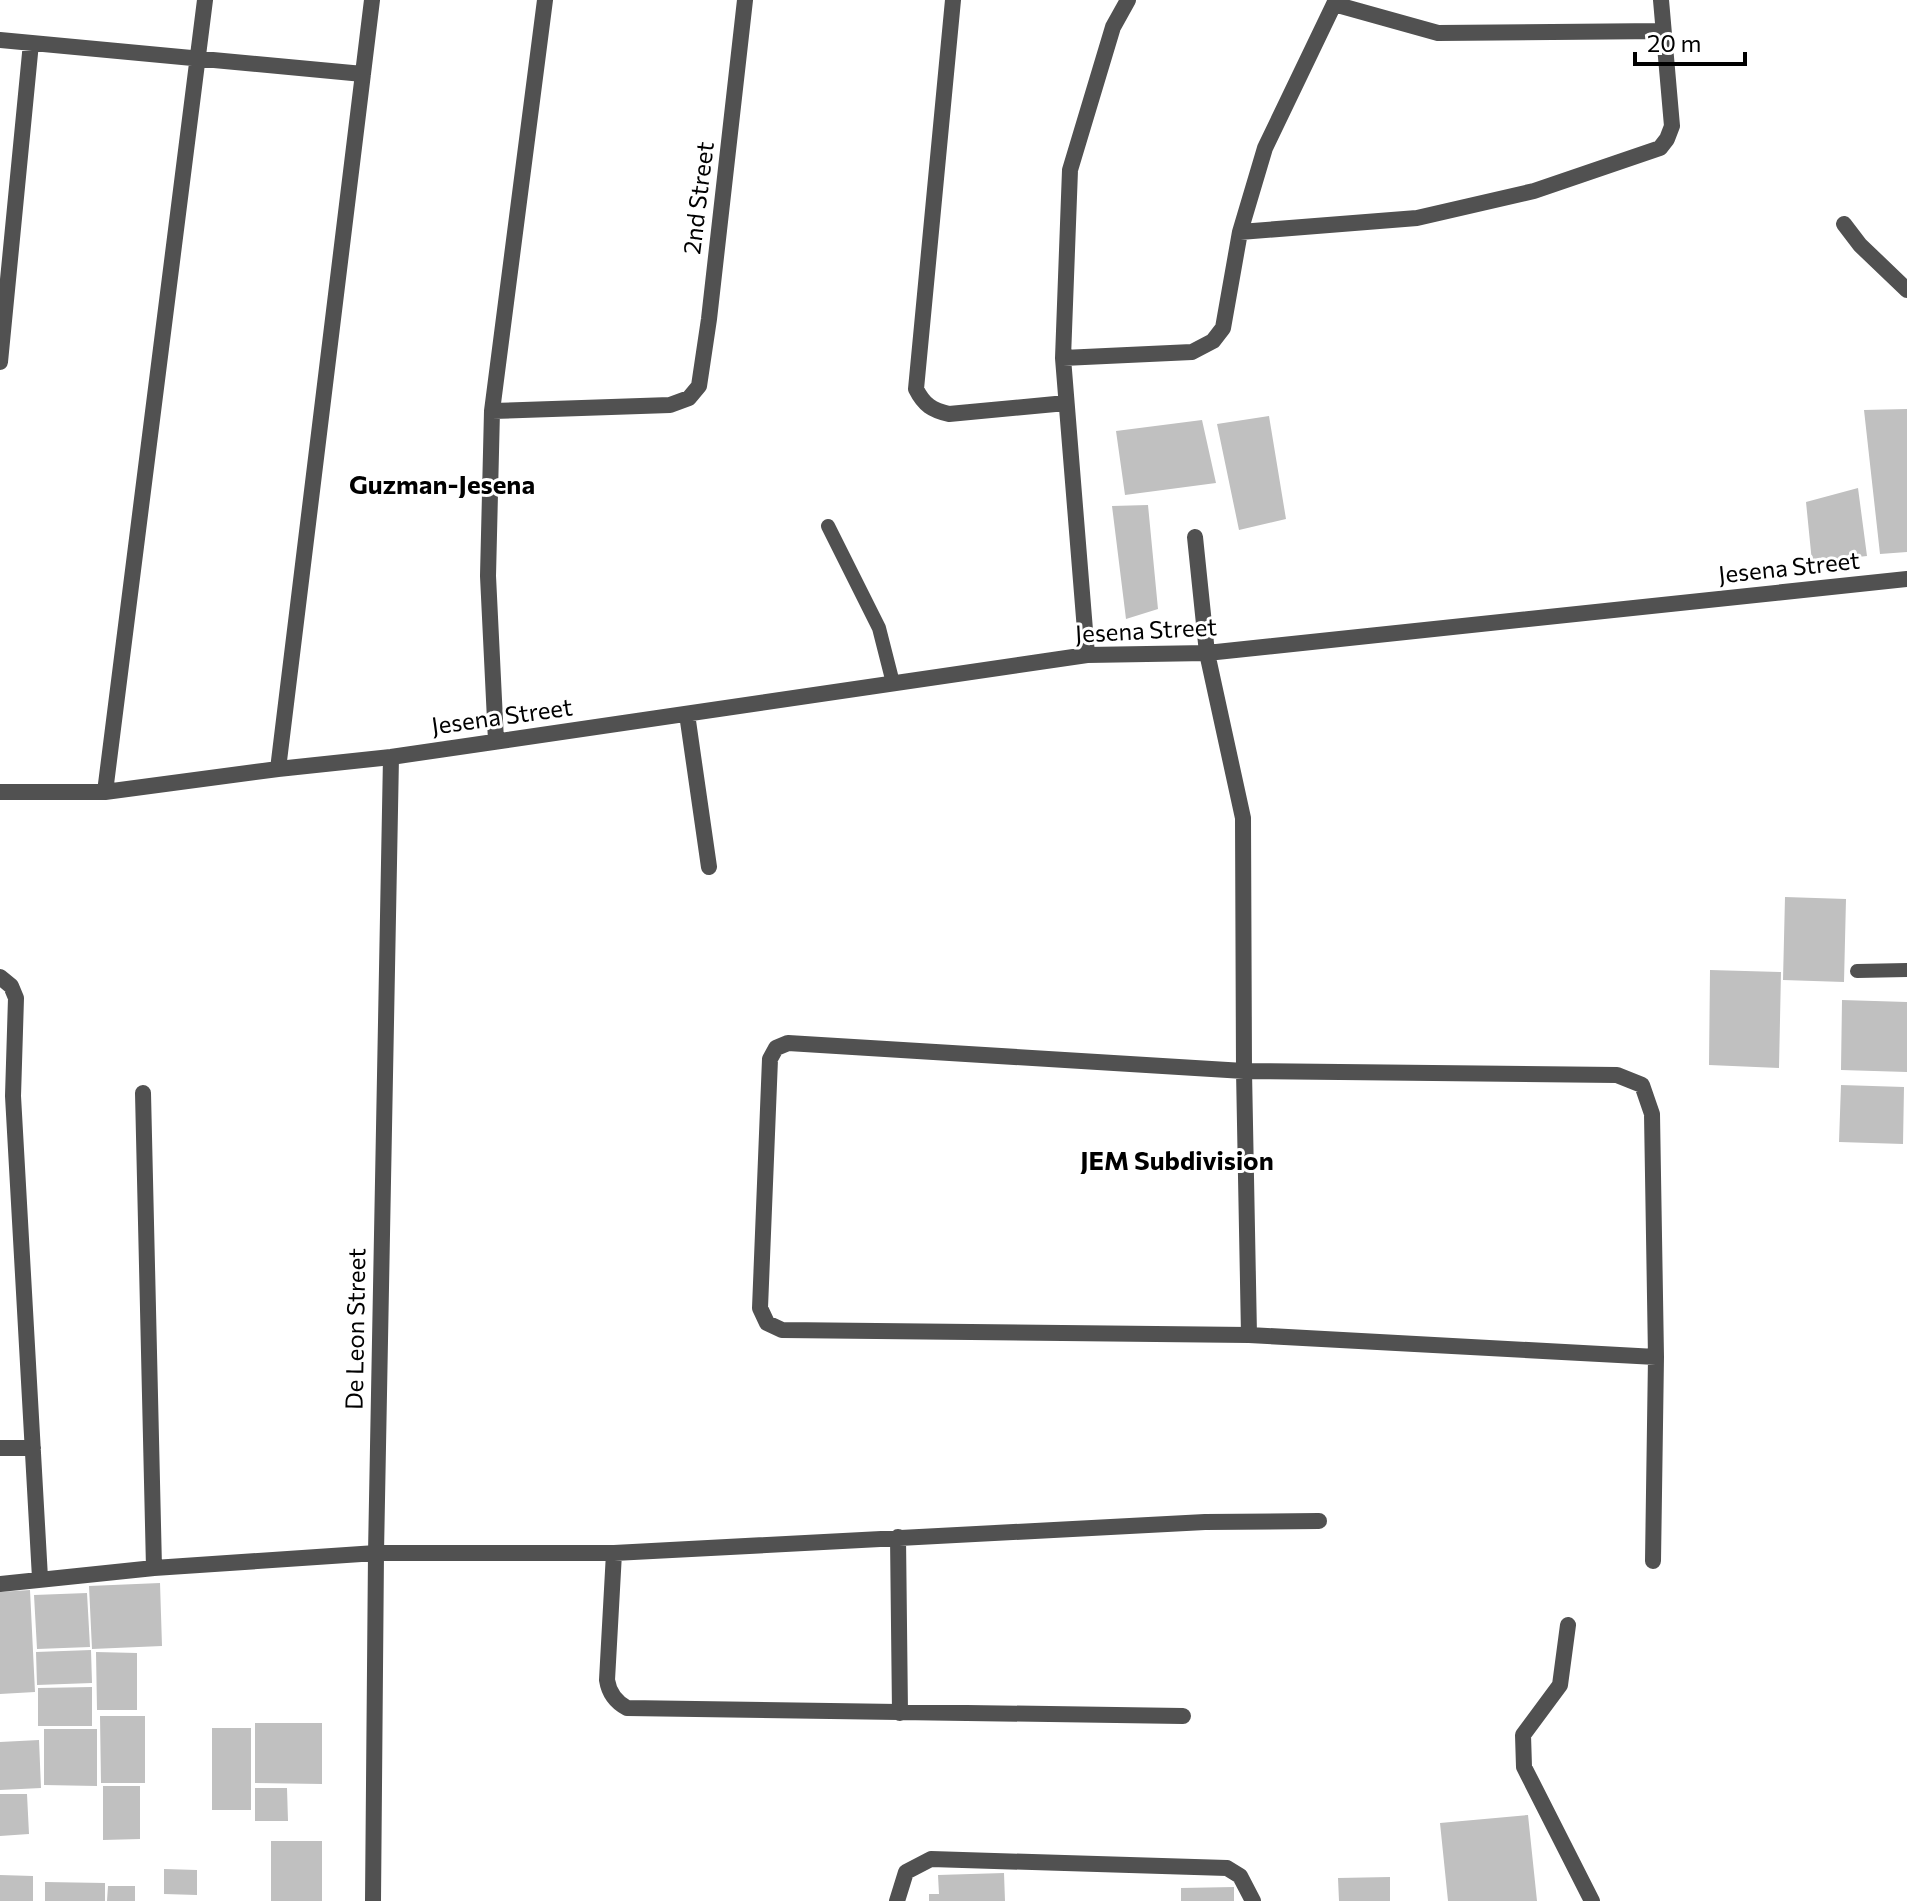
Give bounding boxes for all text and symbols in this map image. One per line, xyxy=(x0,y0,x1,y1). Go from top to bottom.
scale bar xyxy=(1635,16,1745,66)
text: 20 m xyxy=(1647,28,1701,57)
street label: 2nd Street xyxy=(676,140,719,256)
district label: Guzman-Jesena xyxy=(349,468,535,499)
street label: Jesena Street xyxy=(1717,545,1861,588)
street label: Jesena Street xyxy=(1074,611,1218,648)
street label: Jesena Street xyxy=(429,691,574,740)
district label: JEM Subdivision xyxy=(1080,1144,1274,1175)
street label: De Leon Street xyxy=(339,1248,370,1410)

